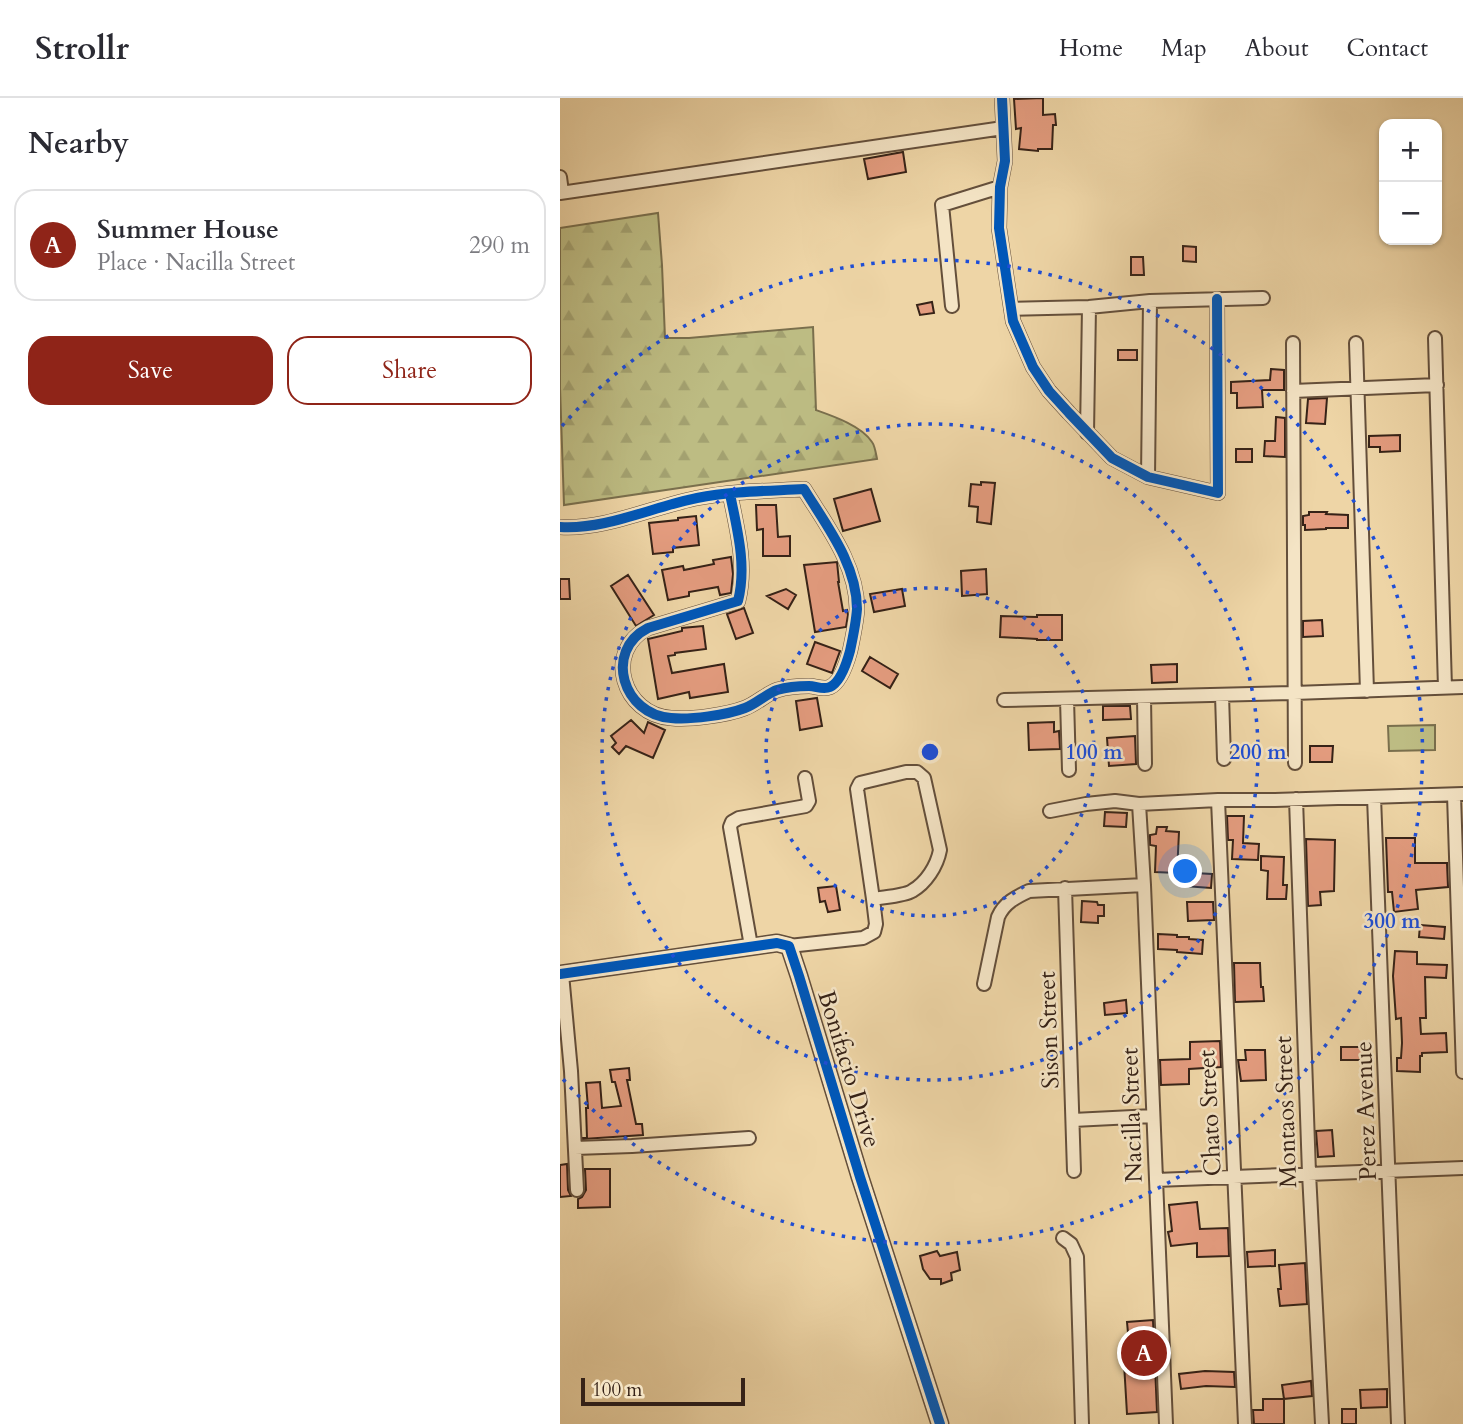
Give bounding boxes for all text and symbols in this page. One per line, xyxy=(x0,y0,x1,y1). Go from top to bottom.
text: Strollr xyxy=(35,26,129,71)
text: Home xyxy=(1059,32,1123,65)
text: Map xyxy=(1161,32,1207,65)
text: About xyxy=(1245,32,1309,65)
text: Contact xyxy=(1347,32,1428,65)
map controls xyxy=(1379,119,1442,245)
button: + xyxy=(1379,119,1442,182)
text: Nearby xyxy=(28,123,129,164)
button: − xyxy=(1379,182,1442,245)
text: Summer House xyxy=(97,212,279,247)
text: A xyxy=(44,230,62,261)
text: 290 m xyxy=(469,230,530,261)
text: Place · Nacilla Street xyxy=(97,247,295,278)
button: Save xyxy=(28,336,273,405)
button: Share xyxy=(287,336,532,405)
text: 100 m xyxy=(1065,738,1123,767)
text: 200 m xyxy=(1229,738,1287,767)
centre of rings xyxy=(918,740,942,764)
your location xyxy=(1168,854,1202,888)
text: 300 m xyxy=(1363,907,1421,936)
street label: Sison Street xyxy=(1030,970,1068,1089)
street label: Bonifacio Drive xyxy=(809,986,889,1152)
street label: Montaos Street xyxy=(1267,1035,1305,1189)
street label: Perez Avenue xyxy=(1347,1041,1385,1181)
street label: Nacilla Street xyxy=(1113,1046,1151,1183)
street label: Chato Street xyxy=(1190,1048,1230,1177)
pin: A xyxy=(1121,1327,1167,1379)
scale bar xyxy=(581,1375,746,1407)
text: 100 m xyxy=(592,1377,642,1403)

